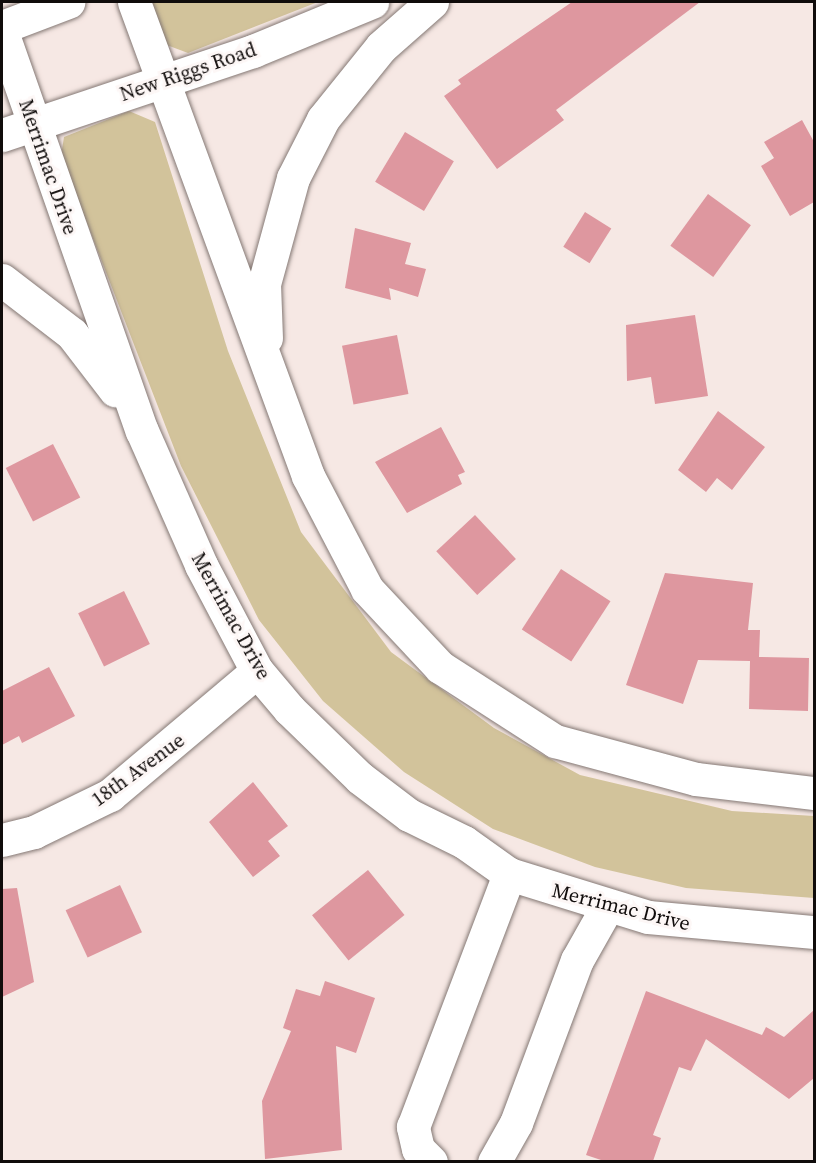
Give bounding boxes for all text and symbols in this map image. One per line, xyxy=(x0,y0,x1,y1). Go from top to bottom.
street label: New Riggs Road xyxy=(117,37,259,107)
street label: Merrimac Drive xyxy=(14,96,82,238)
street label: Merrimac Drive xyxy=(186,548,276,684)
street label: 18th Avenue xyxy=(87,728,189,812)
street label: Merrimac Drive xyxy=(549,878,693,936)

